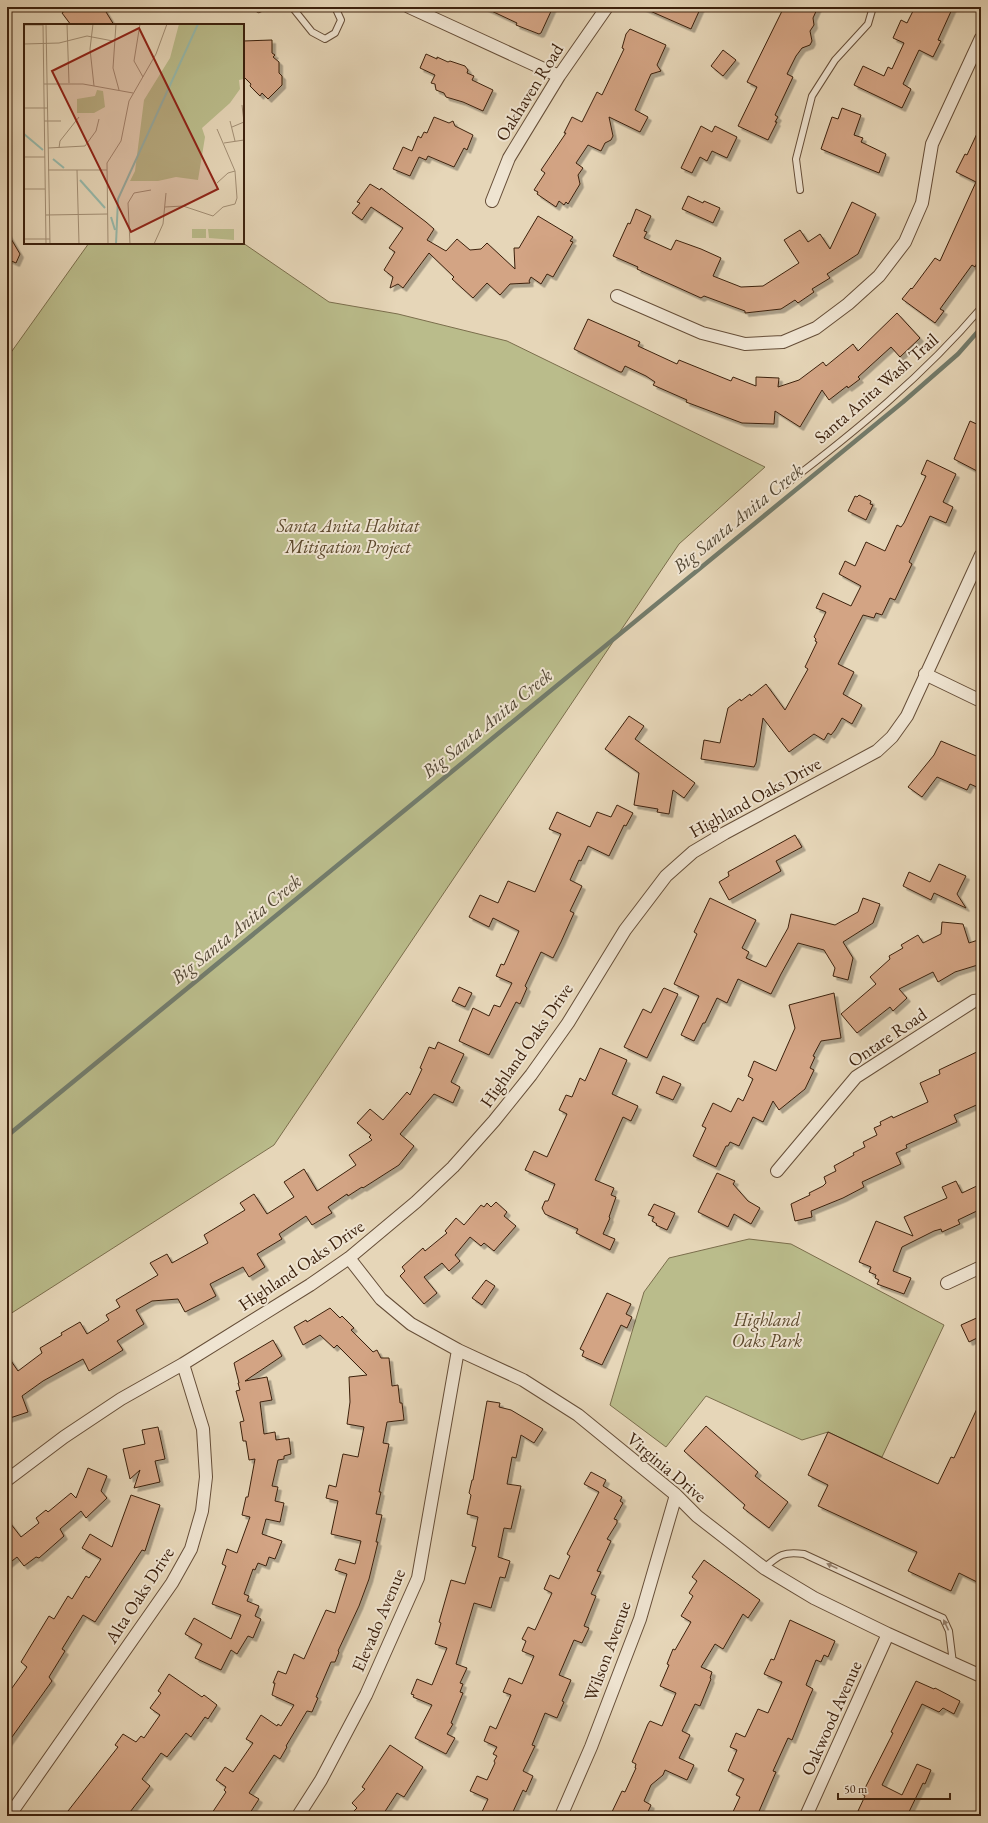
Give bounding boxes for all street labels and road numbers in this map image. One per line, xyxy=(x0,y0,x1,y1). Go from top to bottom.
street label: Oakhaven Road xyxy=(490,38,569,145)
street label: Santa Anita Wash Trail xyxy=(809,328,943,448)
street label: Highland Oaks Drive xyxy=(685,751,825,843)
street label: Highland Oaks Drive xyxy=(474,978,578,1112)
street label: Ontare Road xyxy=(843,1002,932,1072)
street label: Highland Oaks Drive xyxy=(234,1214,368,1316)
street label: Virginia Drive xyxy=(622,1427,712,1507)
street label: Alta Oaks Drive xyxy=(99,1542,179,1648)
street label: Elevado Avenue xyxy=(346,1565,410,1675)
street label: Wilson Avenue xyxy=(578,1598,636,1704)
street label: Oakwood Avenue xyxy=(795,1657,867,1779)

